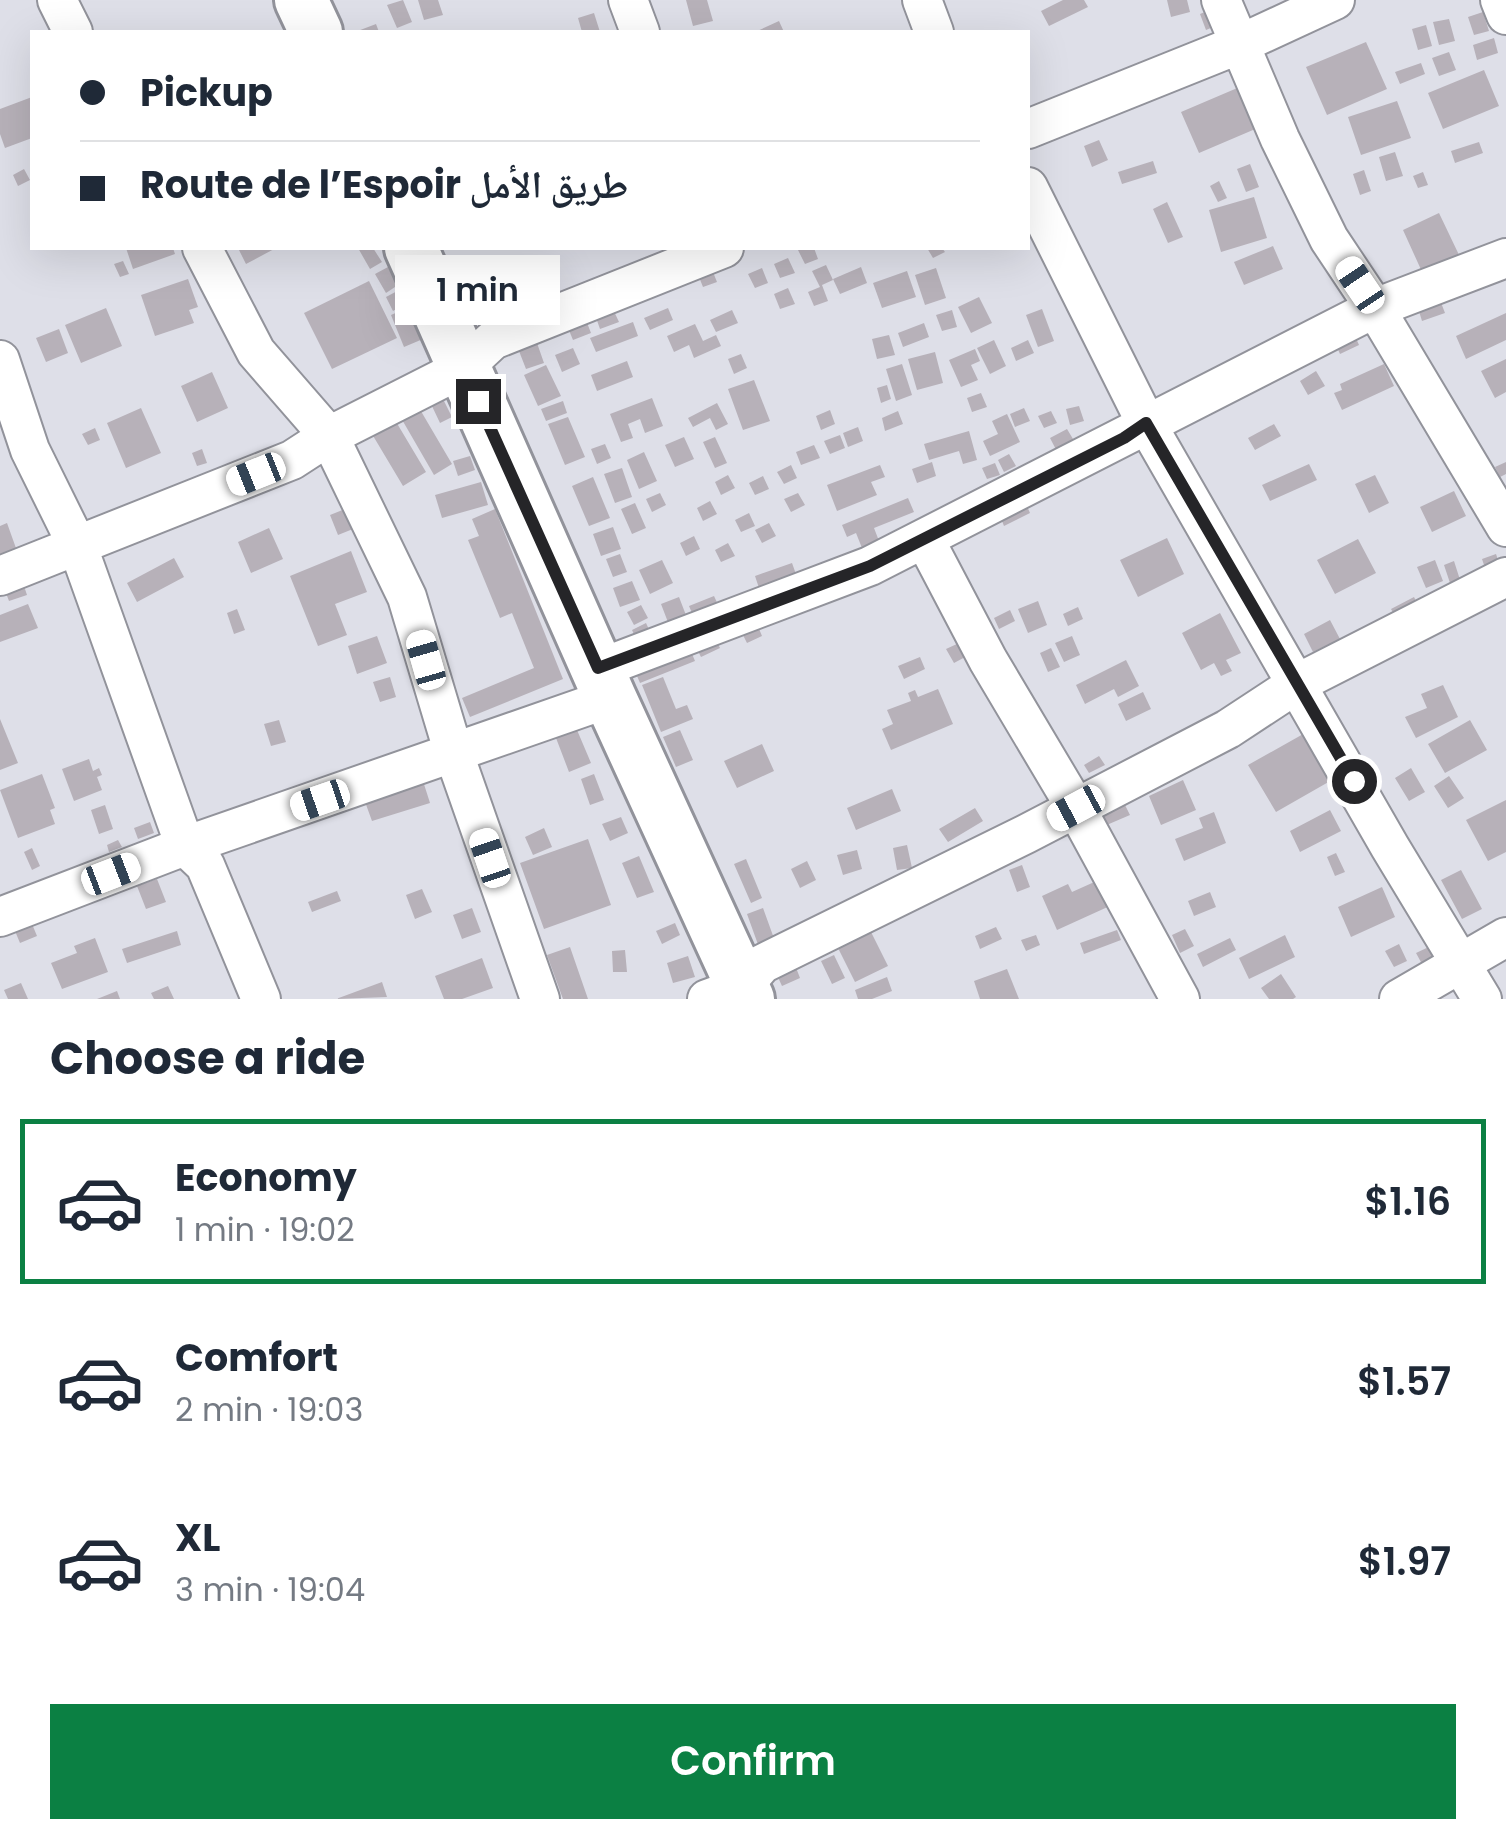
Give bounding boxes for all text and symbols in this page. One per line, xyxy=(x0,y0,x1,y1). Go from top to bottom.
text: Pickup xyxy=(140,66,273,119)
text: Route de l’Espoir طريق الأمل xyxy=(140,158,629,211)
car xyxy=(1331,252,1389,318)
callout: 1 min xyxy=(396,256,560,326)
text: 1 min xyxy=(436,267,519,312)
route end xyxy=(456,379,501,424)
car xyxy=(223,449,289,499)
car xyxy=(403,627,449,693)
route start xyxy=(1332,759,1377,804)
car xyxy=(287,776,353,824)
car xyxy=(1042,781,1110,835)
car xyxy=(466,825,514,891)
car xyxy=(78,849,144,899)
text: Choose a ride xyxy=(50,1027,365,1090)
text: Economy xyxy=(175,1151,357,1204)
icon: car xyxy=(55,1157,145,1247)
text: $1.16 xyxy=(1364,1175,1451,1228)
text: 1 min · 19:02 xyxy=(175,1207,355,1252)
text: Comfort xyxy=(175,1331,338,1384)
icon: car xyxy=(55,1337,145,1427)
text: $1.57 xyxy=(1357,1355,1451,1408)
text: 2 min · 19:03 xyxy=(175,1387,363,1432)
text: XL xyxy=(175,1511,220,1564)
icon: car xyxy=(55,1517,145,1607)
text: $1.97 xyxy=(1358,1535,1451,1588)
text: 3 min · 19:04 xyxy=(175,1567,365,1612)
button: Confirm xyxy=(50,1704,1456,1819)

